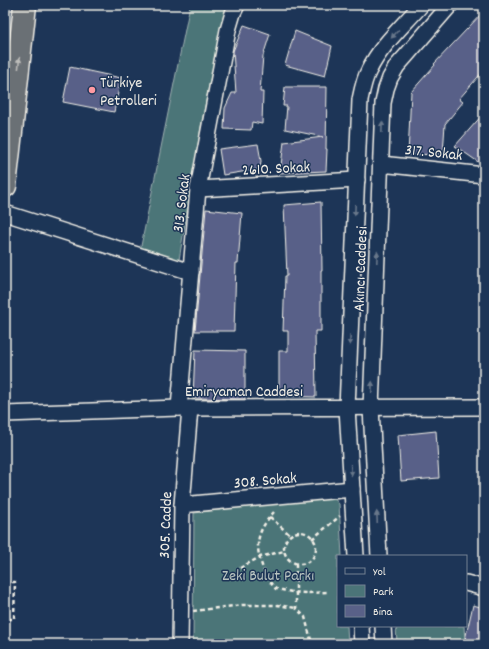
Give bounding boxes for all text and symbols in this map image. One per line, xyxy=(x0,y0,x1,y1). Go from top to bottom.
one-way arrow xyxy=(390,29,400,39)
one-way arrow xyxy=(15,57,22,69)
place label: Türkiye Petrolleri xyxy=(100,72,157,113)
marker: Türkiye Petrolleri xyxy=(87,85,97,95)
one-way arrow xyxy=(379,121,386,133)
street label: 317. Sokak xyxy=(404,139,464,168)
street label: 2610. Sokak xyxy=(241,156,311,183)
street label: 313. Sokak xyxy=(167,173,197,234)
one-way arrow xyxy=(352,204,359,216)
street label: Akıncı Caddesi xyxy=(349,226,374,312)
one-way arrow xyxy=(374,250,380,263)
one-way arrow xyxy=(346,334,353,346)
street label: Emiryaman Caddesi xyxy=(185,381,303,404)
one-way arrow xyxy=(368,381,375,393)
one-way arrow xyxy=(347,464,354,476)
street label: 308. Sokak xyxy=(233,467,298,496)
street label: 305. Cadde xyxy=(154,491,179,559)
one-way arrow xyxy=(373,511,380,523)
legend xyxy=(337,555,467,627)
text: Yol xyxy=(373,564,386,581)
park label: Zeki Bulut Parkı xyxy=(222,565,314,588)
text: Park xyxy=(373,584,394,601)
text: Bina xyxy=(373,604,392,621)

